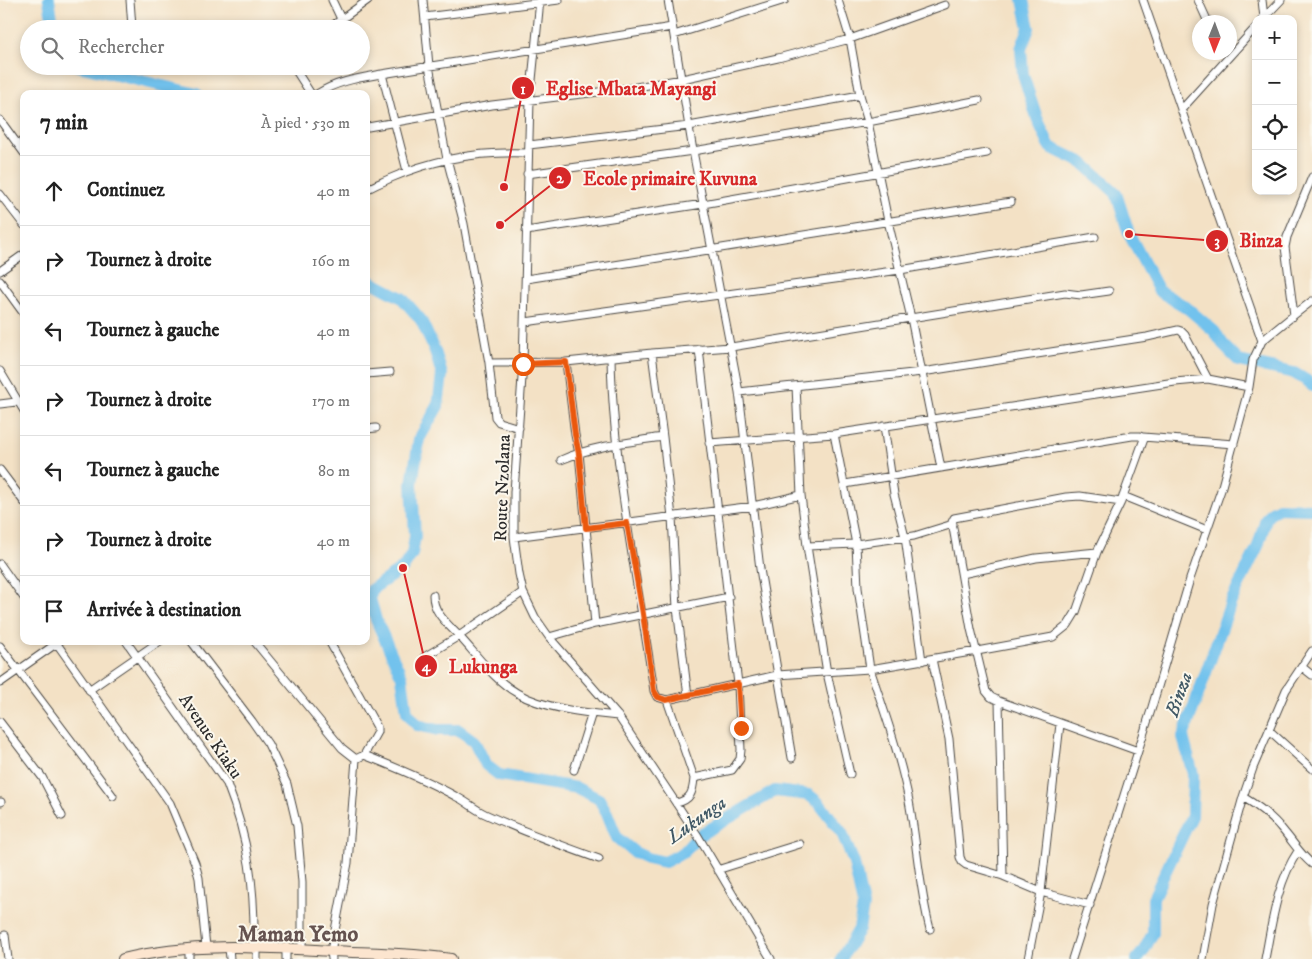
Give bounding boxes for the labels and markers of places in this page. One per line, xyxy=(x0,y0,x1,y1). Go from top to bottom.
callout: Eglise Mbata Mayangi xyxy=(511,71,726,105)
callout: Ecole primaire Kuvuna xyxy=(548,161,767,195)
callout: Binza xyxy=(1204,224,1292,258)
callout: Lukunga xyxy=(414,649,527,683)

